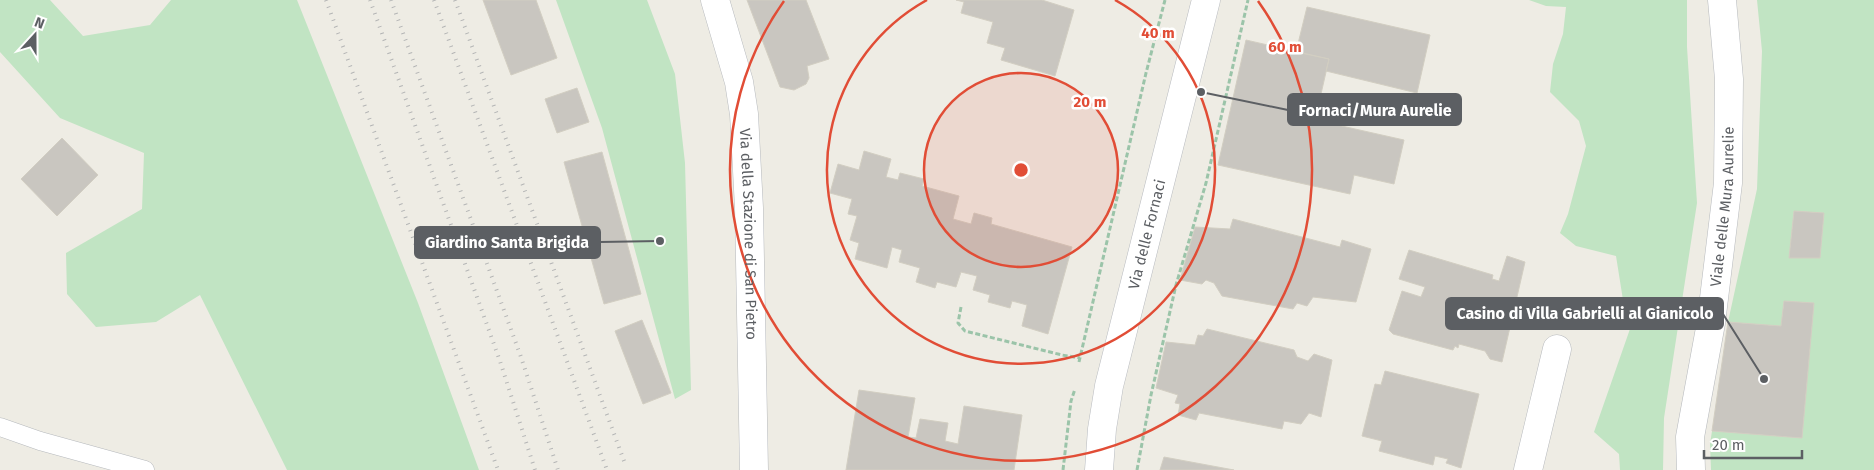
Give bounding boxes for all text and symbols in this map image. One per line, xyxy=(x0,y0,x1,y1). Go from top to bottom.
north arrow xyxy=(10,10,60,60)
text: N xyxy=(32,14,47,33)
text: 40 m xyxy=(1141,24,1175,42)
text: 60 m xyxy=(1268,38,1302,56)
text: 20 m xyxy=(1074,93,1106,111)
callout: Fornaci/Mura Aurelie xyxy=(1288,94,1461,125)
text: Fornaci/Mura Aurelie xyxy=(1298,101,1452,120)
street label: Viale delle Mura Aurelie xyxy=(1706,127,1738,288)
street label: Via della Stazione di San Pietro xyxy=(736,128,761,340)
centre of rings xyxy=(1012,161,1030,179)
street label: Via delle Fornaci xyxy=(1125,178,1170,291)
callout: Giardino Santa Brigida xyxy=(415,227,600,258)
text: Giardino Santa Brigida xyxy=(425,233,589,252)
callout: Casino di Villa Gabrielli al Gianicolo xyxy=(1446,298,1723,329)
text: Casino di Villa Gabrielli al Gianicolo xyxy=(1456,304,1714,323)
scale bar xyxy=(1704,428,1802,460)
text: 20 m xyxy=(1712,436,1745,454)

